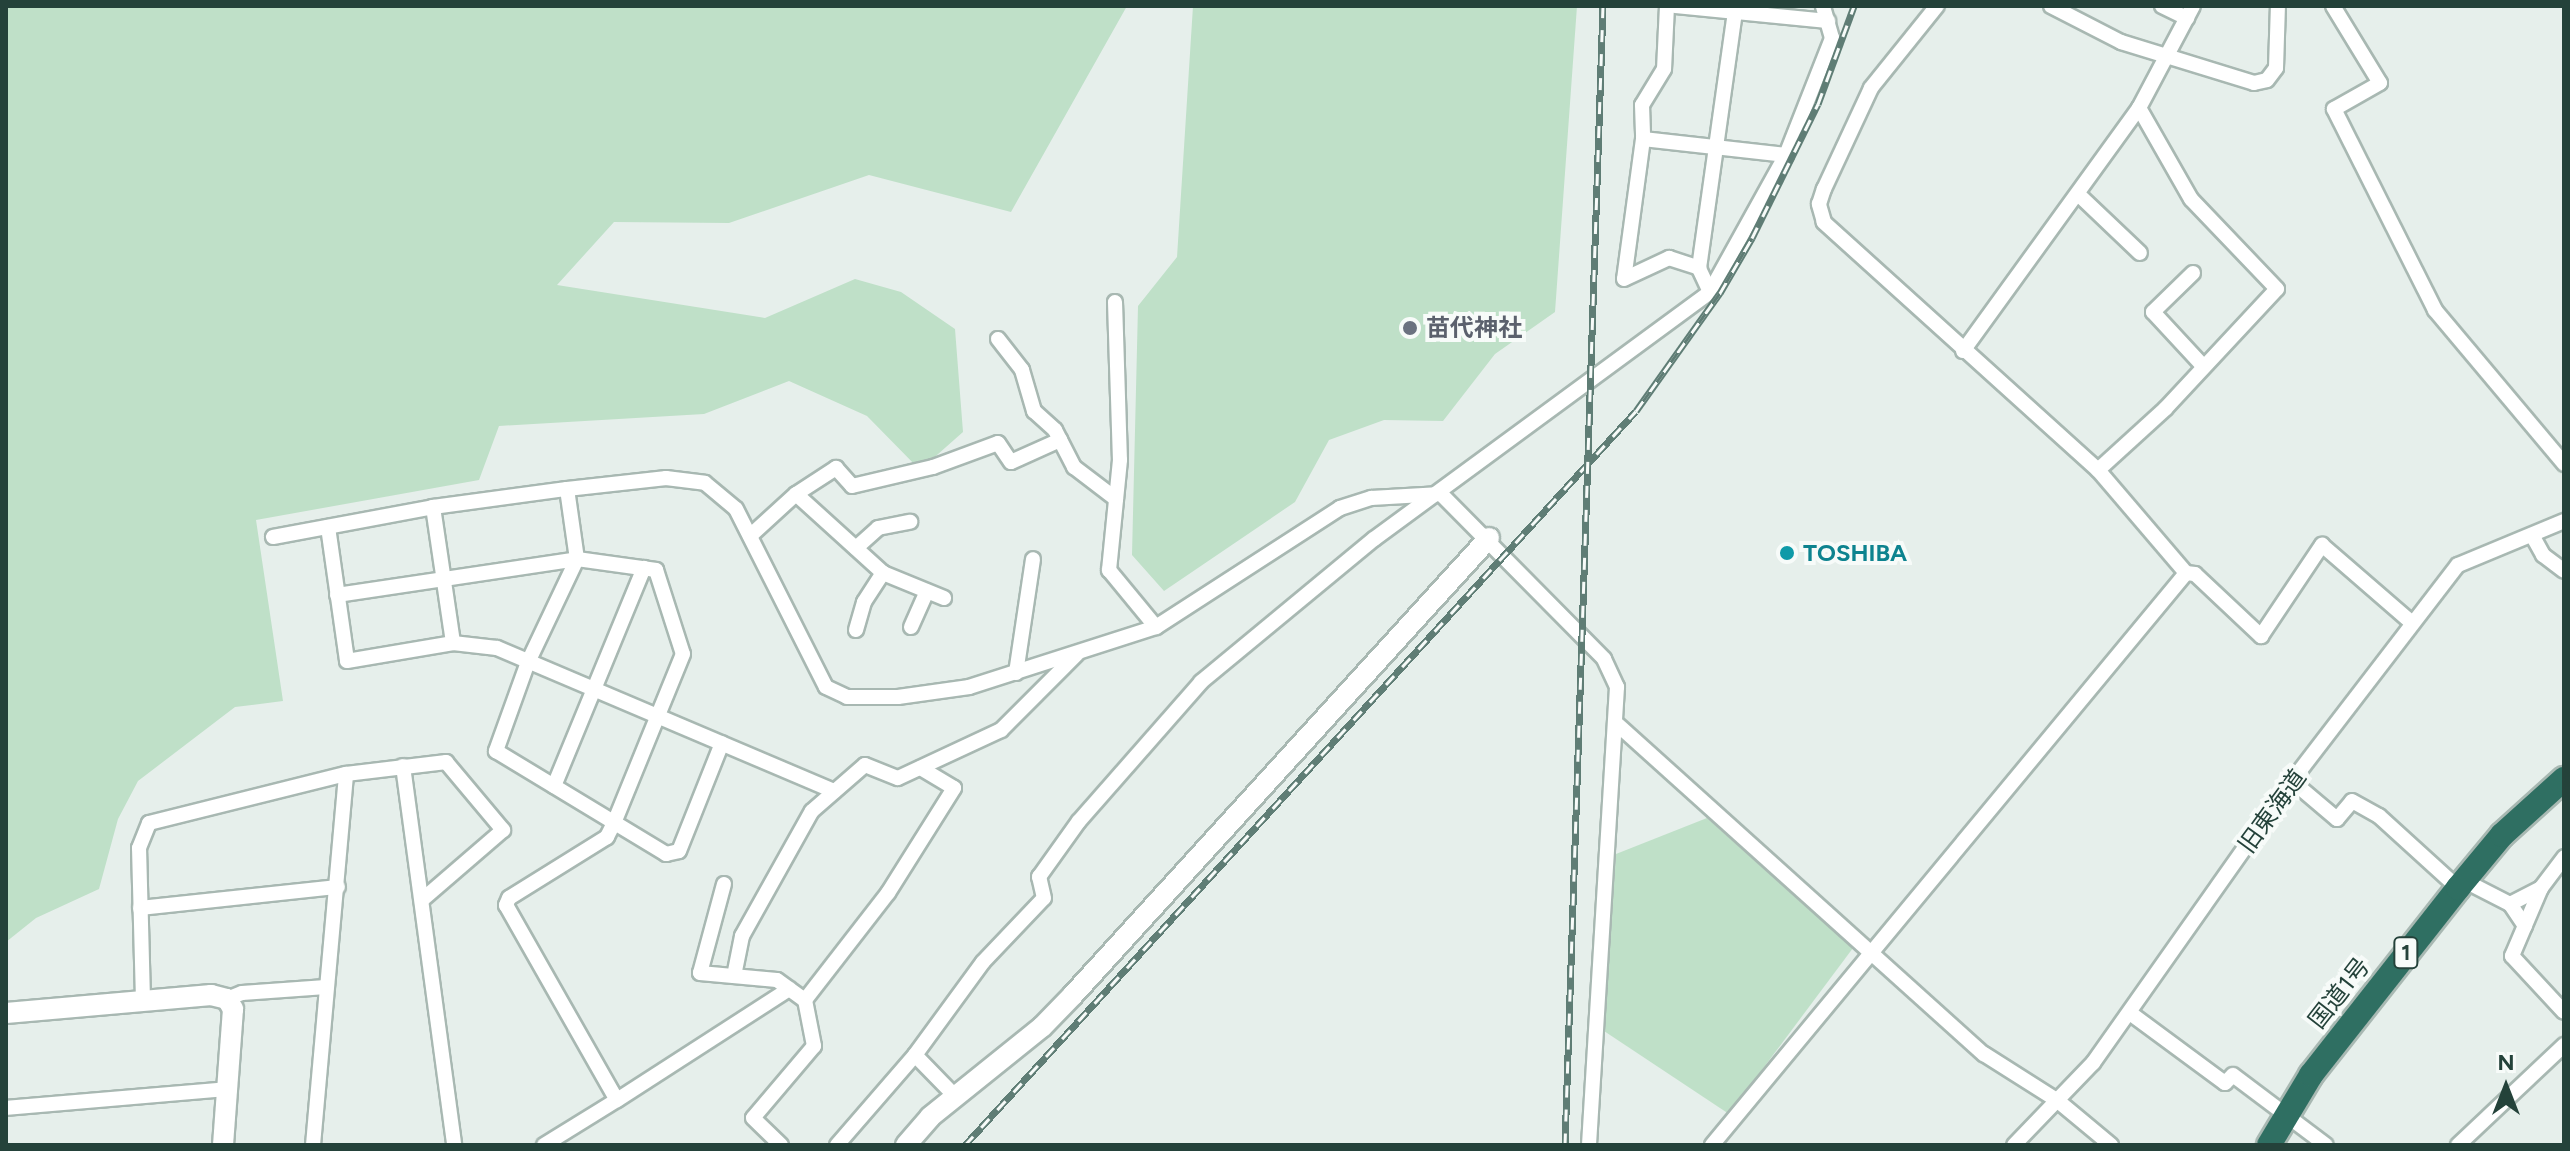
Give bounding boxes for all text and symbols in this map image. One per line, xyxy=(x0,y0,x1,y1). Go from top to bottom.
place label: 苗代神社 xyxy=(1426,314,1522,342)
marker: 苗代神社 xyxy=(1401,319,1419,337)
place label: TOSHIBA xyxy=(1803,539,1907,567)
marker: TOSHIBA xyxy=(1778,544,1796,562)
street label: 旧東海道 xyxy=(2232,764,2312,858)
road number: 1 xyxy=(2392,935,2420,971)
street label: 国道1号 xyxy=(2302,952,2376,1034)
north arrow xyxy=(2466,1047,2546,1127)
text: N xyxy=(2497,1049,2515,1076)

